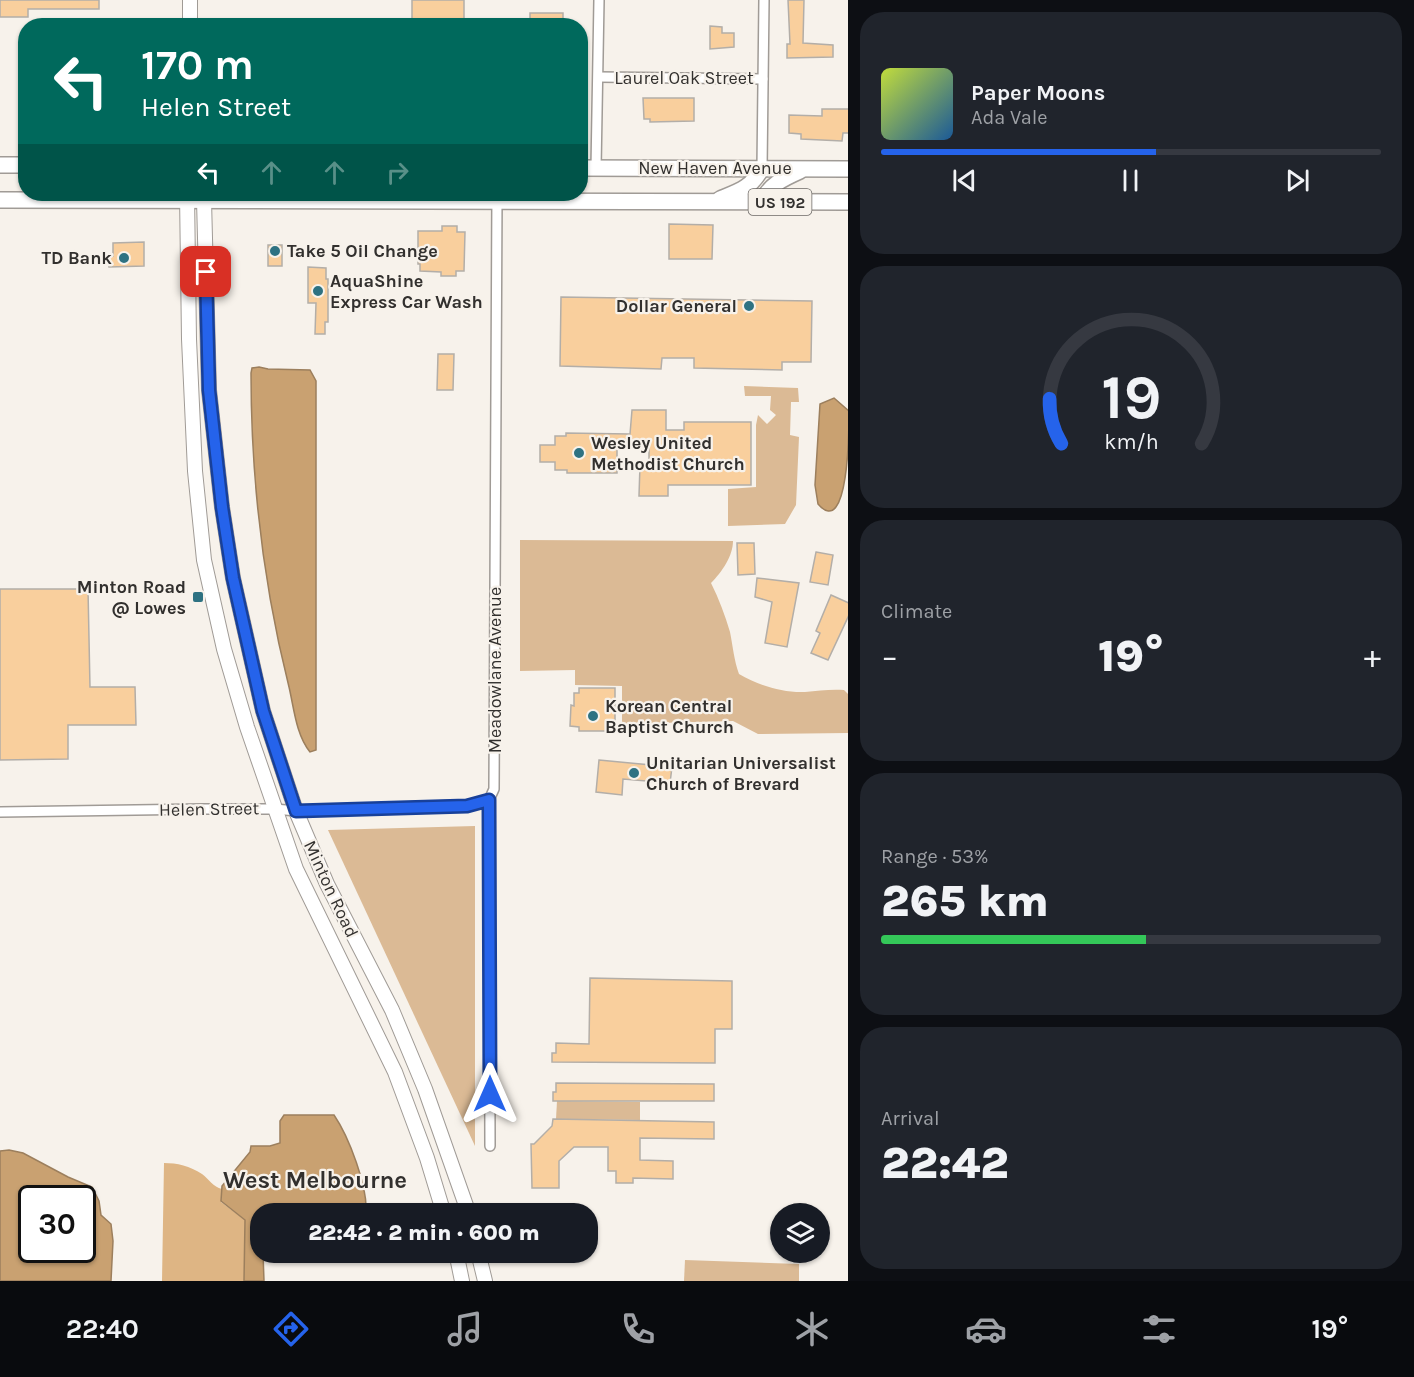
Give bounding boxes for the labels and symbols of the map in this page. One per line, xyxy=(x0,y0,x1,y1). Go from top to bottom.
street label: Laurel Oak Street xyxy=(614,67,754,89)
street label: New Haven Avenue xyxy=(638,157,792,179)
road number: US 192 xyxy=(748,189,812,215)
place label: Take 5 Oil Change xyxy=(287,240,438,262)
marker: Take 5 Oil Change xyxy=(268,244,282,258)
pin xyxy=(180,246,231,297)
place label: TD Bank xyxy=(41,247,112,269)
marker: TD Bank xyxy=(117,251,131,265)
place label: AquaShine Express Car Wash xyxy=(330,270,483,313)
marker: AquaShine Express Car Wash xyxy=(311,284,325,298)
place label: Dollar General xyxy=(616,295,737,317)
marker: Dollar General xyxy=(742,299,756,313)
place label: Wesley United Methodist Church xyxy=(591,432,745,475)
marker: Wesley United Methodist Church xyxy=(572,446,586,460)
place label: Minton Road @ Lowes xyxy=(77,576,186,619)
street label: Meadowlane Avenue xyxy=(484,587,506,753)
marker: Minton Road @ Lowes xyxy=(191,590,205,604)
place label: Korean Central Baptist Church xyxy=(605,695,734,738)
marker: Korean Central Baptist Church xyxy=(586,709,600,723)
place label: Unitarian Universalist Church of Brevard xyxy=(646,752,836,795)
marker: Unitarian Universalist Church of Brevard xyxy=(627,766,641,780)
street label: Helen Street xyxy=(159,797,259,821)
street label: Minton Road xyxy=(299,837,363,941)
position arrow xyxy=(458,1062,522,1126)
district label: West Melbourne xyxy=(223,1166,407,1194)
speed limit sign: 30 xyxy=(18,1185,96,1263)

